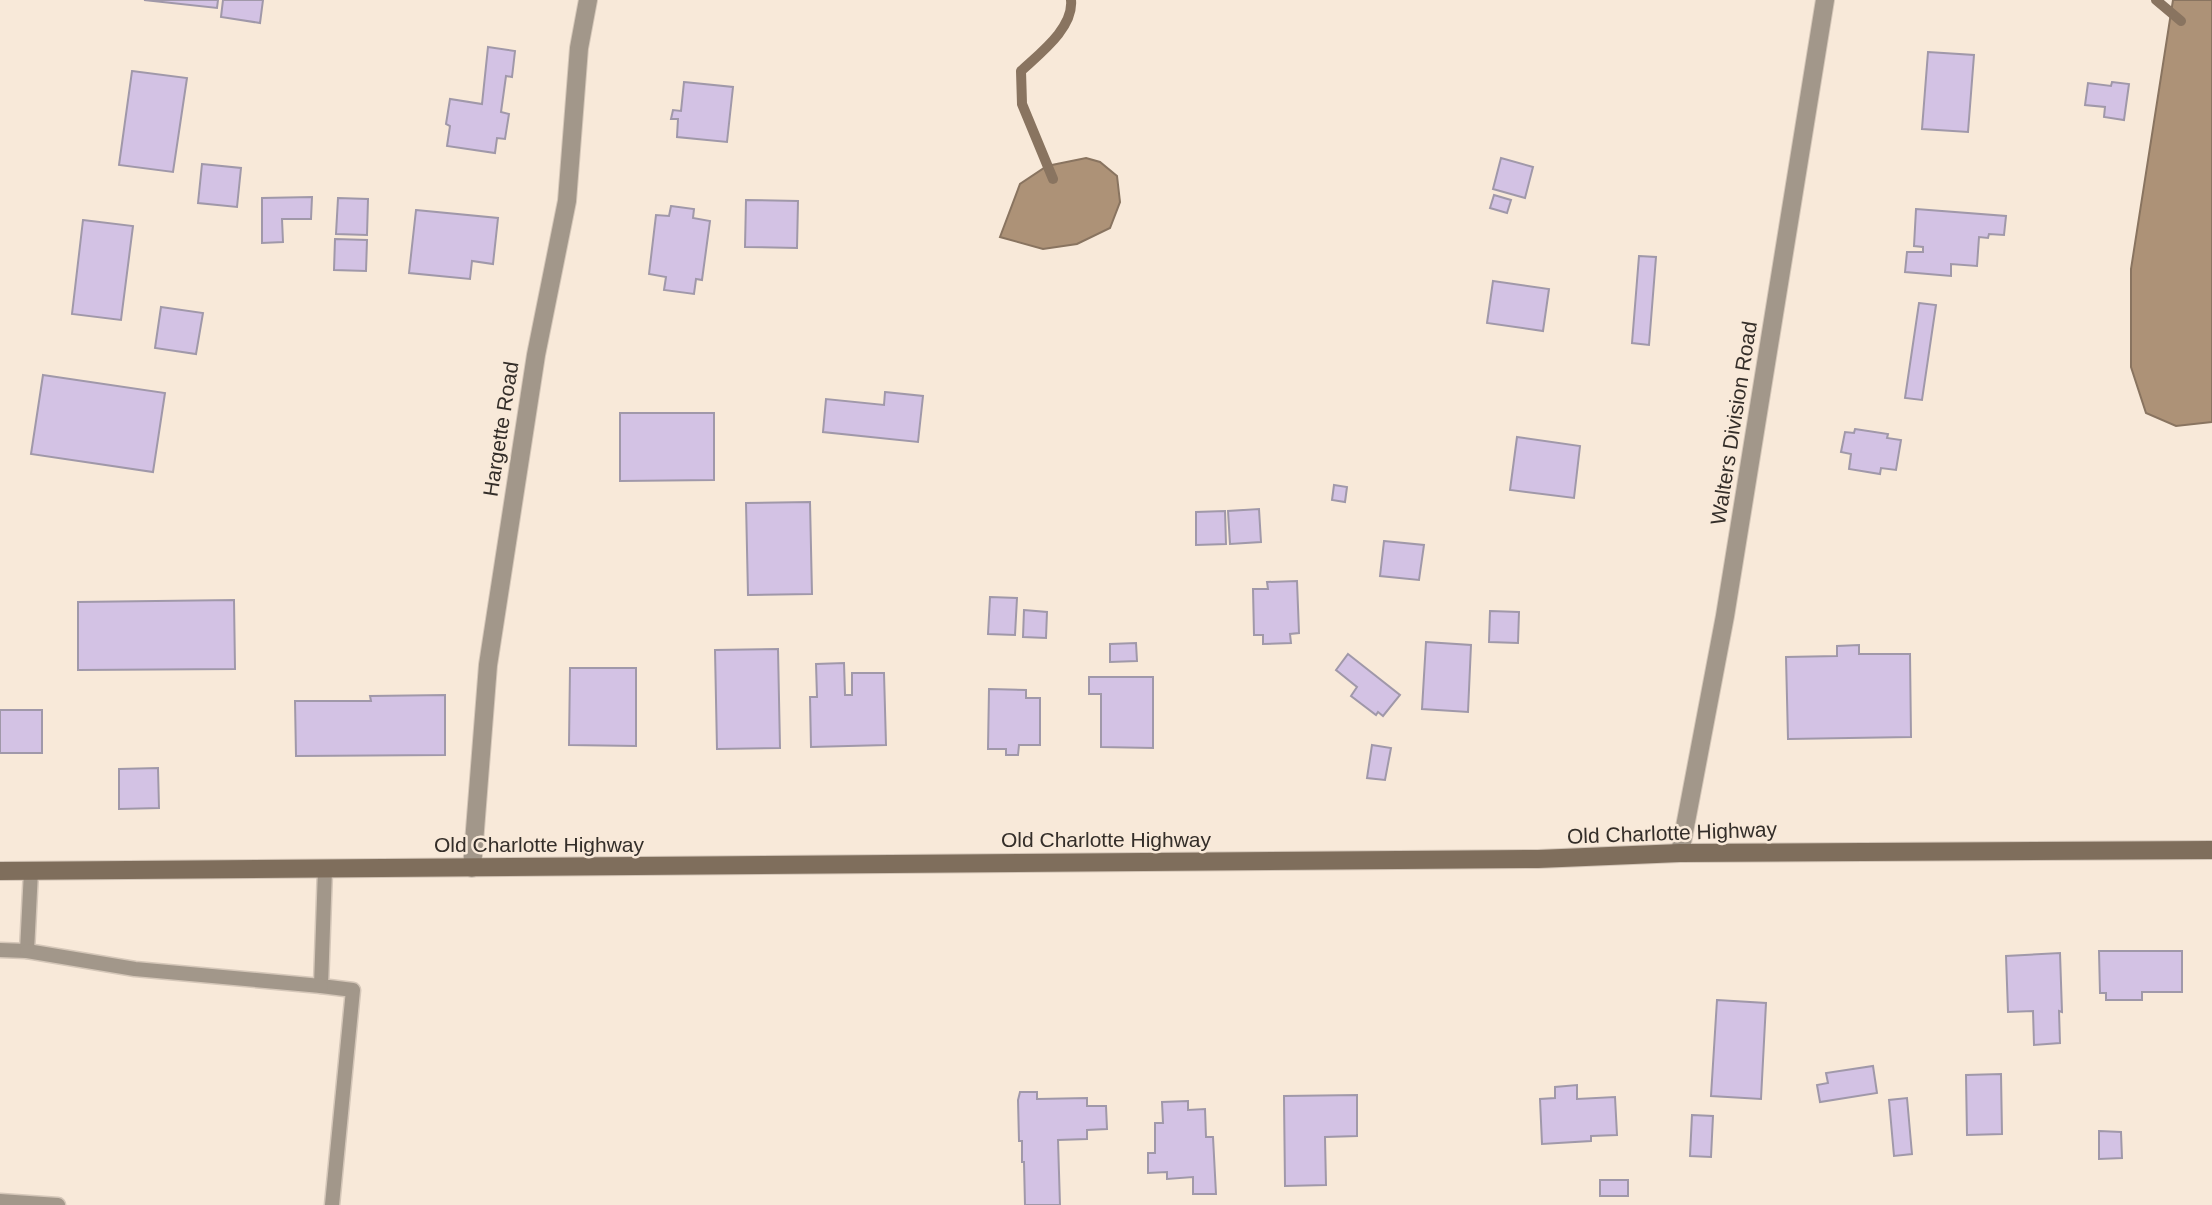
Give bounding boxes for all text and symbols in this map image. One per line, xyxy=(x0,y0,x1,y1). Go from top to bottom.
street label: Walters Division Road xyxy=(1706,319,1761,526)
street label: Hargette Road xyxy=(478,360,523,498)
street label: Old Charlotte Highway xyxy=(1567,817,1778,848)
street label: Old Charlotte Highway xyxy=(1001,828,1212,851)
street label: Old Charlotte Highway xyxy=(434,833,645,856)

